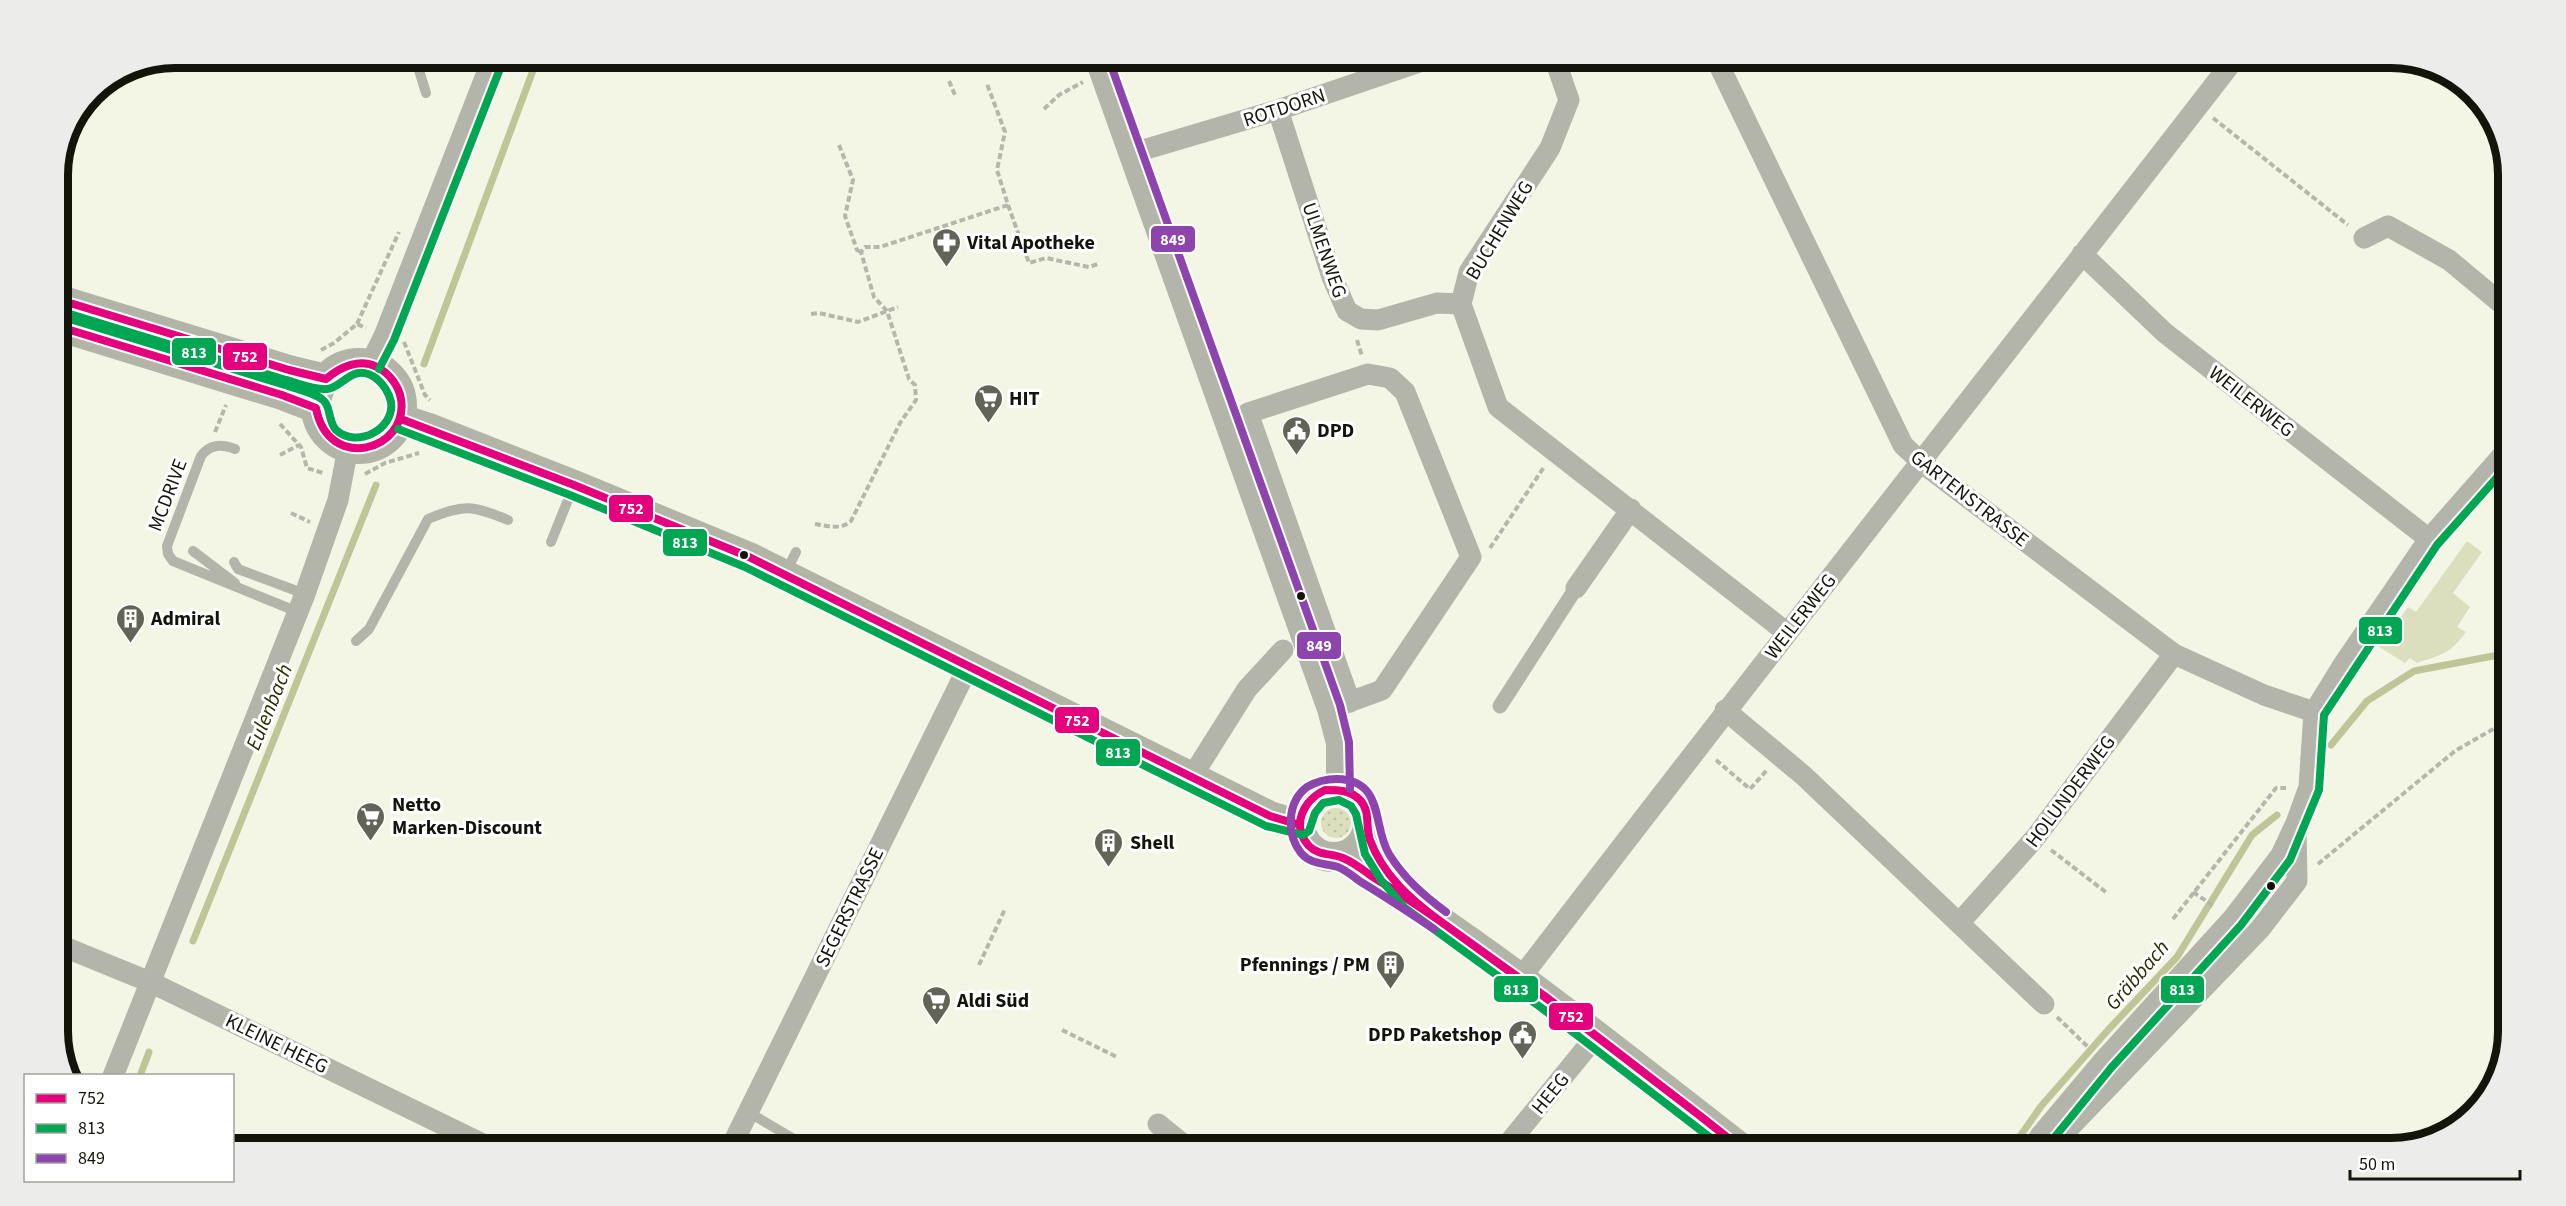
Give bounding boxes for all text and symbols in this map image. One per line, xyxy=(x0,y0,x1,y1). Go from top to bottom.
street label: ROTDORN xyxy=(1240,82,1329,134)
street label: BUCHENWEG xyxy=(1459,176,1540,285)
street label: ULMENWEG xyxy=(1295,199,1353,302)
line badge: 849 xyxy=(1150,225,1196,253)
pharmacy icon: Vital Apotheke xyxy=(930,226,962,268)
place label: Vital Apotheke xyxy=(966,229,1095,257)
text: 849 xyxy=(1160,229,1186,251)
line badge: 813 xyxy=(171,337,217,366)
text: 813 xyxy=(181,342,207,364)
line badge: 752 xyxy=(222,342,268,371)
text: 752 xyxy=(232,346,258,368)
street label: WEILERWEG xyxy=(2203,359,2300,444)
supermarket icon: HIT xyxy=(972,382,1004,424)
place label: HIT xyxy=(1009,385,1040,413)
public building icon: DPD xyxy=(1280,414,1312,456)
place label: DPD xyxy=(1317,417,1354,445)
street label: GARTENSTRASSE xyxy=(1904,444,2034,554)
street label: MCDRIVE xyxy=(141,455,195,536)
line badge: 752 xyxy=(608,494,654,523)
text: 752 xyxy=(618,498,644,520)
line badge: 813 xyxy=(662,528,708,557)
text: 813 xyxy=(672,532,698,554)
unlabelled marker xyxy=(738,549,750,561)
street label: WEILERWEG xyxy=(1758,568,1843,665)
unlabelled marker xyxy=(1295,590,1307,602)
building icon: Admiral xyxy=(114,602,146,644)
place label: Admiral xyxy=(150,605,221,633)
line badge: 813 xyxy=(2358,616,2403,645)
text: 813 xyxy=(2367,620,2393,642)
line badge: 849 xyxy=(1296,631,1342,660)
text: 849 xyxy=(1306,635,1332,657)
water label: Eulenbach xyxy=(238,659,300,755)
line badge: 752 xyxy=(1054,706,1100,734)
text: 752 xyxy=(1064,710,1090,732)
street label: HOLUNDERWEG xyxy=(2019,730,2122,854)
line badge: 813 xyxy=(1095,738,1141,767)
text: 813 xyxy=(1105,742,1131,764)
place label: Netto Marken-Discount xyxy=(392,791,542,842)
supermarket icon: Netto Marken-Discount xyxy=(355,800,387,842)
building icon: Shell xyxy=(1093,826,1125,868)
place label: Shell xyxy=(1130,829,1175,857)
street label: SEGERSTRASSE xyxy=(809,843,891,972)
unlabelled marker xyxy=(2265,880,2277,892)
water label: Gräbbach xyxy=(2098,933,2176,1017)
building icon: Pfennings / PM xyxy=(1375,948,1407,990)
place label: Pfennings / PM xyxy=(1240,951,1370,979)
line badge: 813 xyxy=(1493,975,1539,1003)
line badge: 813 xyxy=(2160,975,2205,1004)
text: 813 xyxy=(1503,979,1529,1001)
text: 813 xyxy=(2169,979,2195,1001)
supermarket icon: Aldi Süd xyxy=(920,984,952,1026)
place label: Aldi Süd xyxy=(956,987,1029,1015)
line badge: 752 xyxy=(1548,1002,1594,1031)
text: 752 xyxy=(1558,1006,1584,1028)
street label: KLEINE HEEG xyxy=(221,1007,333,1081)
public building icon: DPD Paketshop xyxy=(1507,1018,1539,1060)
place label: DPD Paketshop xyxy=(1368,1021,1502,1049)
street label: HEEG xyxy=(1525,1067,1576,1120)
legend xyxy=(24,1074,234,1182)
text: 752 xyxy=(78,1086,105,1111)
text: 813 xyxy=(78,1116,105,1141)
scale bar xyxy=(2350,1143,2520,1181)
text: 849 xyxy=(78,1146,105,1171)
text: 50 m xyxy=(2359,1152,2395,1177)

